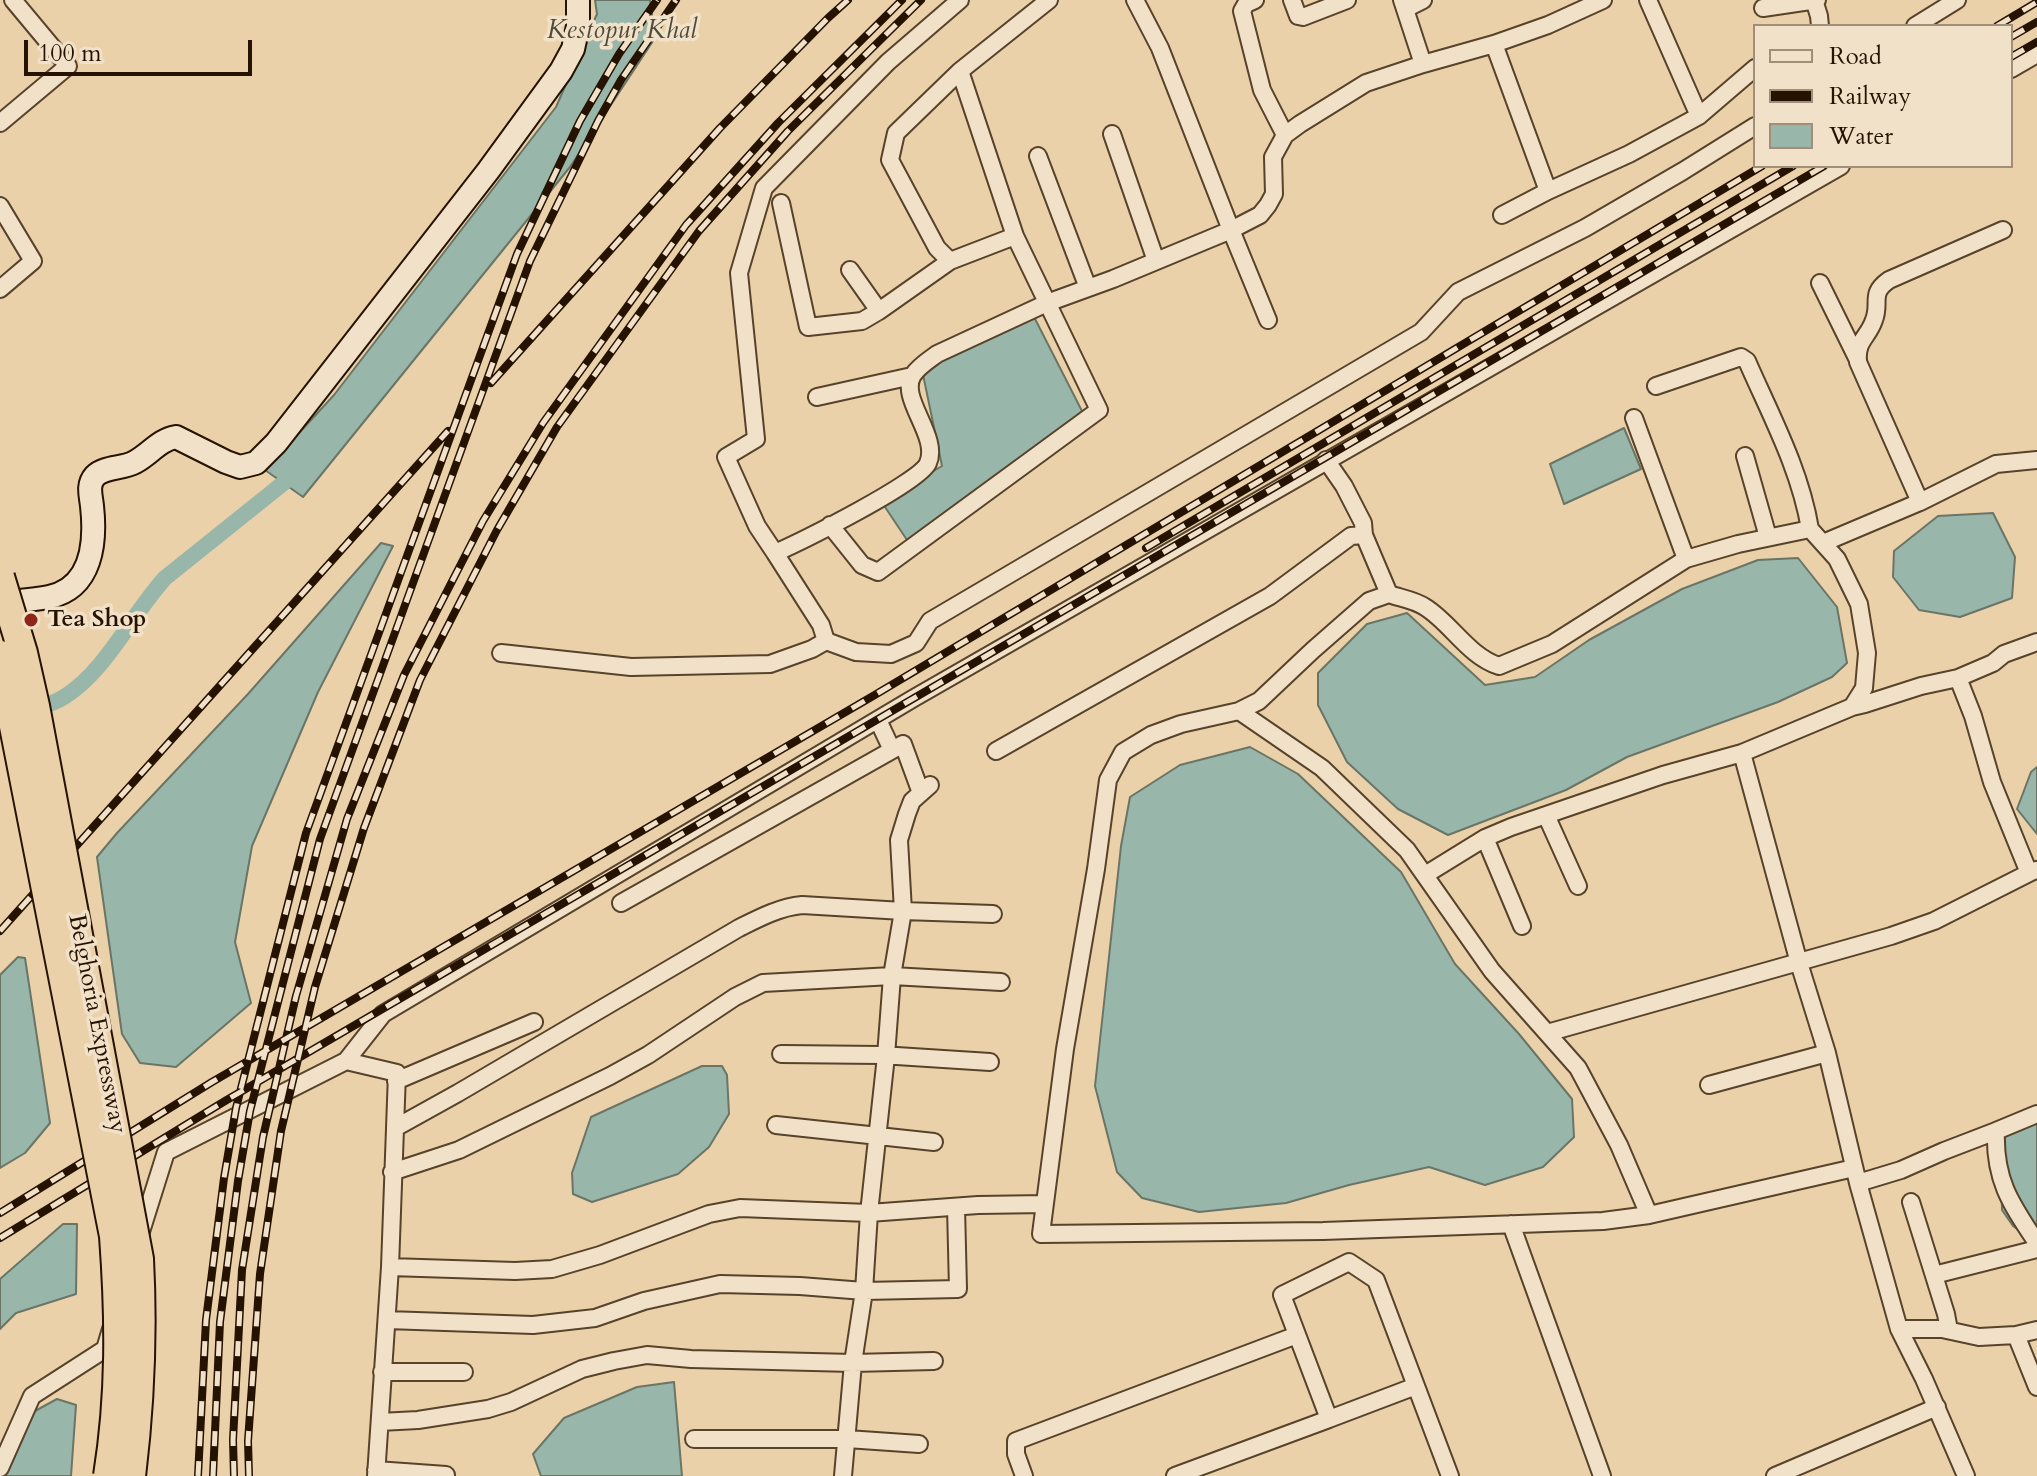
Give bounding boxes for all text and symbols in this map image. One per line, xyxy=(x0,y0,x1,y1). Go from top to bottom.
water label: Kestopur Khal xyxy=(547,16,697,48)
scale bar xyxy=(28,24,256,74)
legend xyxy=(1753,24,2013,168)
text: 100 m xyxy=(38,37,102,70)
text: Road xyxy=(1829,40,1882,73)
text: Railway xyxy=(1829,80,1911,113)
text: Water xyxy=(1829,120,1893,153)
place label: Tea Shop xyxy=(47,606,146,634)
marker: Tea Shop xyxy=(22,611,40,629)
street label: Belghoria Expressway xyxy=(61,912,131,1136)

